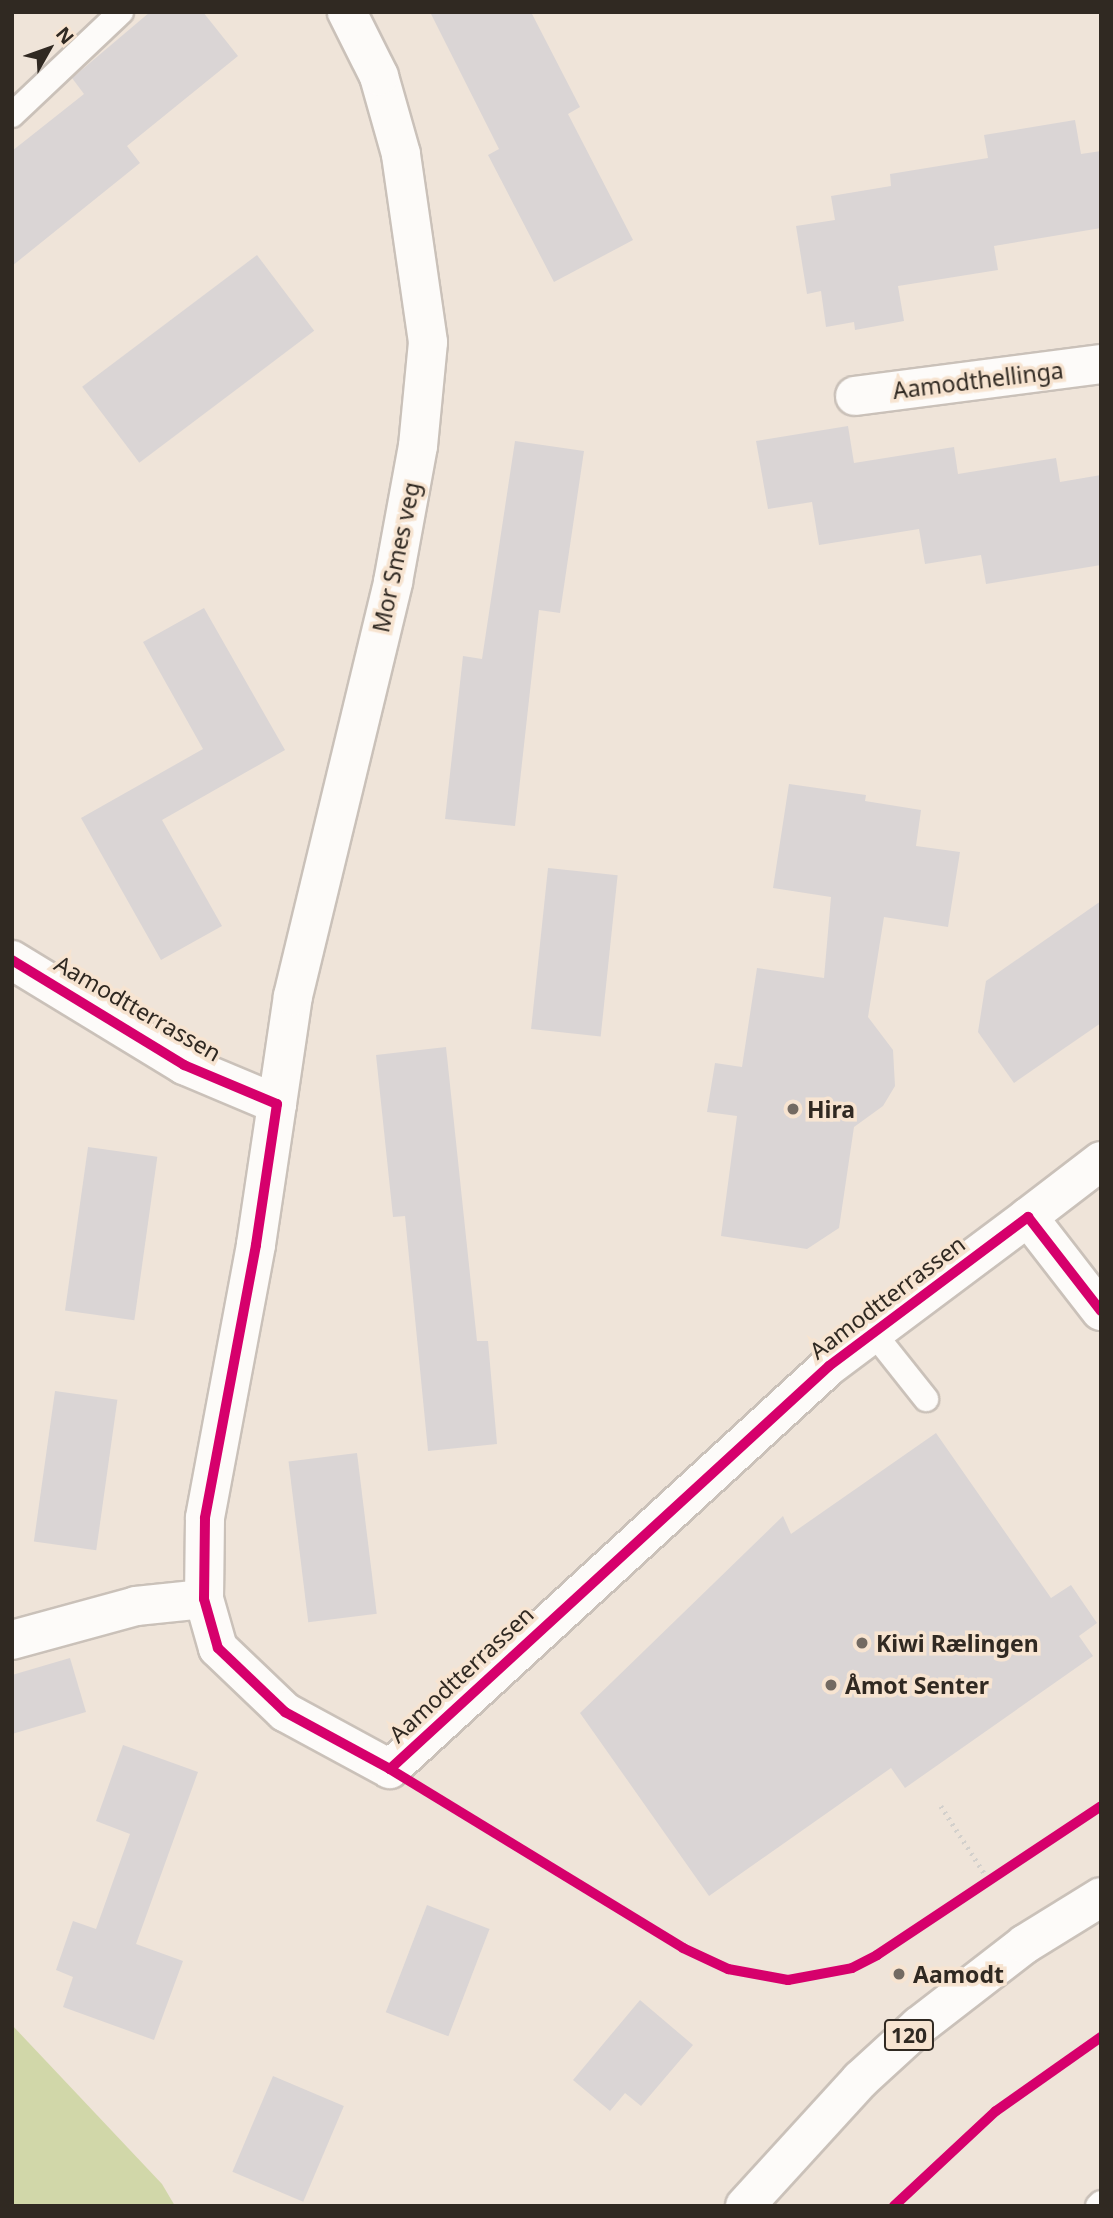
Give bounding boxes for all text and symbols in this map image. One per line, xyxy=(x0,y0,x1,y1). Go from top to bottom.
north arrow xyxy=(14,14,84,84)
text: N xyxy=(50,21,80,50)
street label: Aamodthellinga xyxy=(891,356,1065,404)
street label: Mor Smes veg xyxy=(367,479,425,635)
street label: Aamodtterrassen xyxy=(50,949,226,1067)
place label: Hira xyxy=(807,1095,855,1123)
marker: Hira xyxy=(785,1101,801,1117)
street label: Aamodtterrassen xyxy=(804,1230,970,1364)
street label: Aamodtterrassen xyxy=(383,1600,539,1748)
place label: Kiwi Rælingen xyxy=(876,1629,1039,1657)
marker: Kiwi Rælingen xyxy=(854,1635,870,1651)
place label: Åmot Senter xyxy=(845,1671,989,1699)
marker: Åmot Senter xyxy=(823,1677,839,1693)
place label: Aamodt xyxy=(913,1960,1004,1988)
marker: Aamodt xyxy=(891,1966,907,1982)
road number: 120 xyxy=(883,2018,935,2052)

